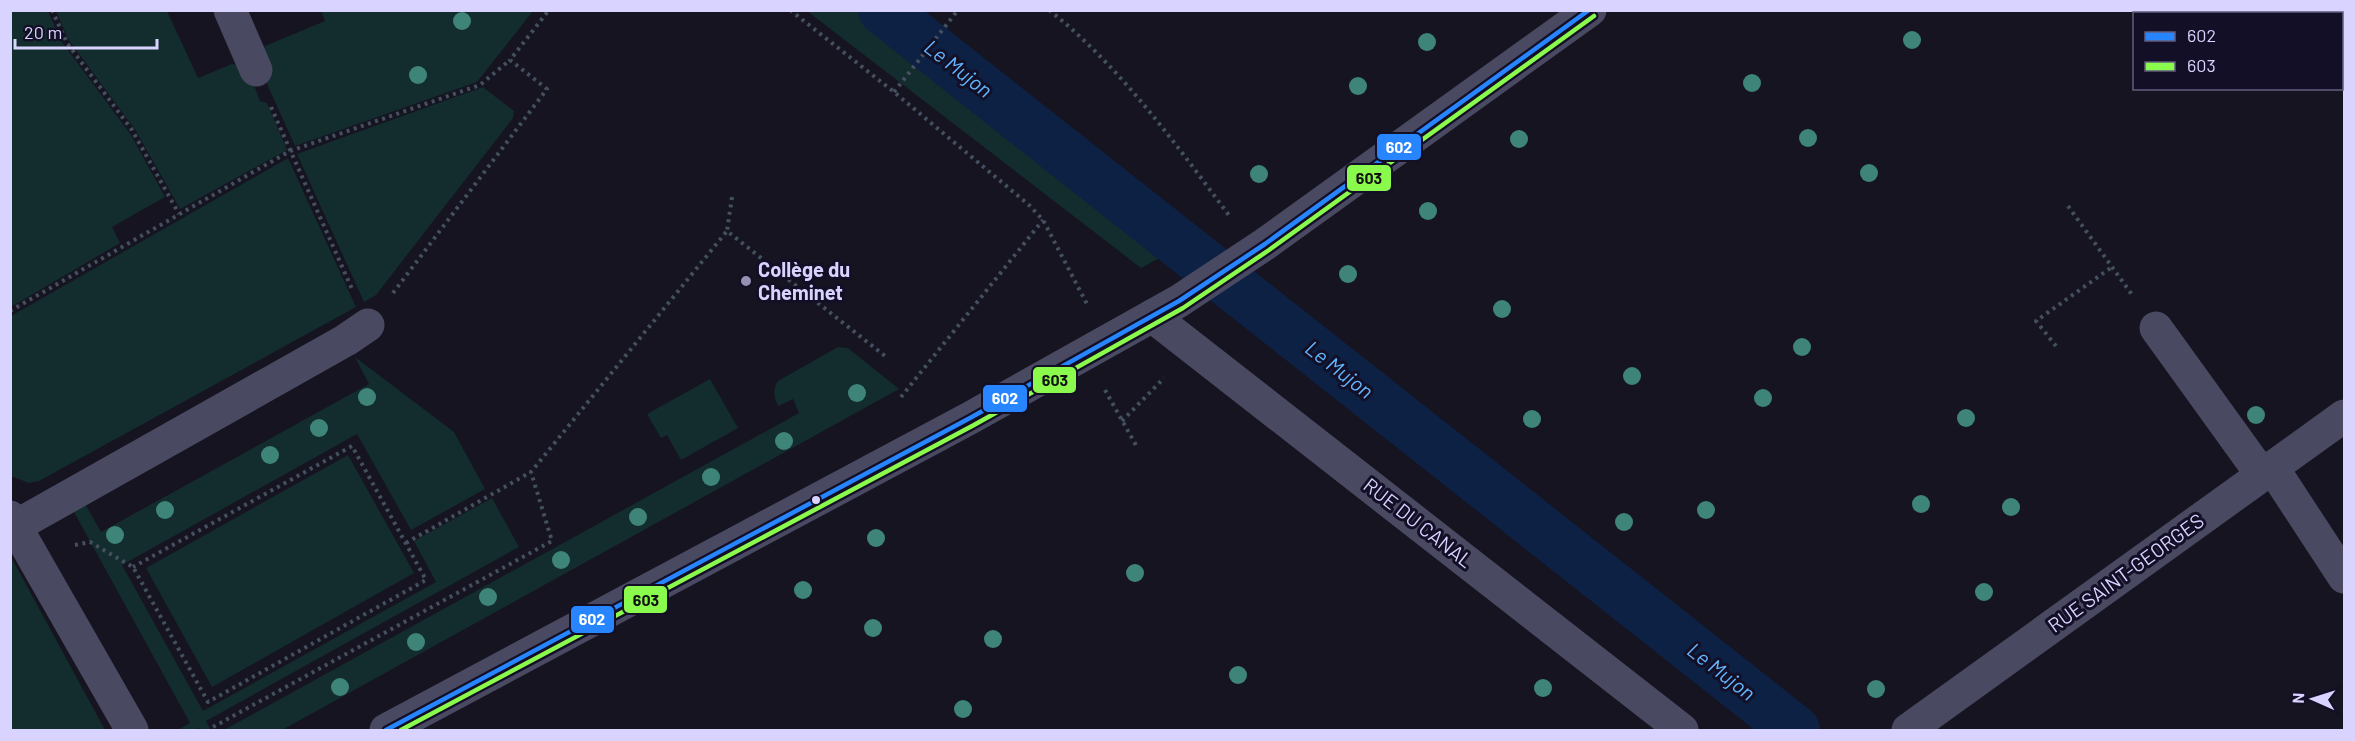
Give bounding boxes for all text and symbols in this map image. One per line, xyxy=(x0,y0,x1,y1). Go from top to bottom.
scale bar xyxy=(15,12,158,50)
legend xyxy=(2133,12,2343,90)
text: 20 m xyxy=(24,21,62,43)
text: 602 xyxy=(2187,24,2216,46)
water label: Le Mujon xyxy=(920,34,998,102)
text: 603 xyxy=(2187,54,2216,76)
line badge: 602 xyxy=(1376,133,1422,161)
text: 602 xyxy=(1386,137,1412,156)
line badge: 603 xyxy=(1346,164,1392,192)
text: 603 xyxy=(1356,168,1382,187)
place label: Collège du Cheminet xyxy=(758,257,850,304)
marker: Collège du Cheminet xyxy=(739,274,753,288)
water label: Le Mujon xyxy=(1301,335,1379,403)
line badge: 603 xyxy=(1032,366,1077,394)
text: 603 xyxy=(1042,370,1068,389)
line badge: 602 xyxy=(982,384,1028,413)
text: 602 xyxy=(992,388,1018,407)
street label: RUE DU CANAL xyxy=(1359,472,1478,572)
unlabelled marker xyxy=(810,494,822,506)
street label: RUE SAINT-GEORGES xyxy=(2043,508,2208,637)
line badge: 603 xyxy=(623,585,668,614)
text: 603 xyxy=(633,590,659,609)
line badge: 602 xyxy=(570,605,615,634)
text: 602 xyxy=(579,609,605,628)
water label: Le Mujon xyxy=(1683,637,1761,705)
north arrow xyxy=(2283,669,2343,729)
text: N xyxy=(2288,692,2307,704)

